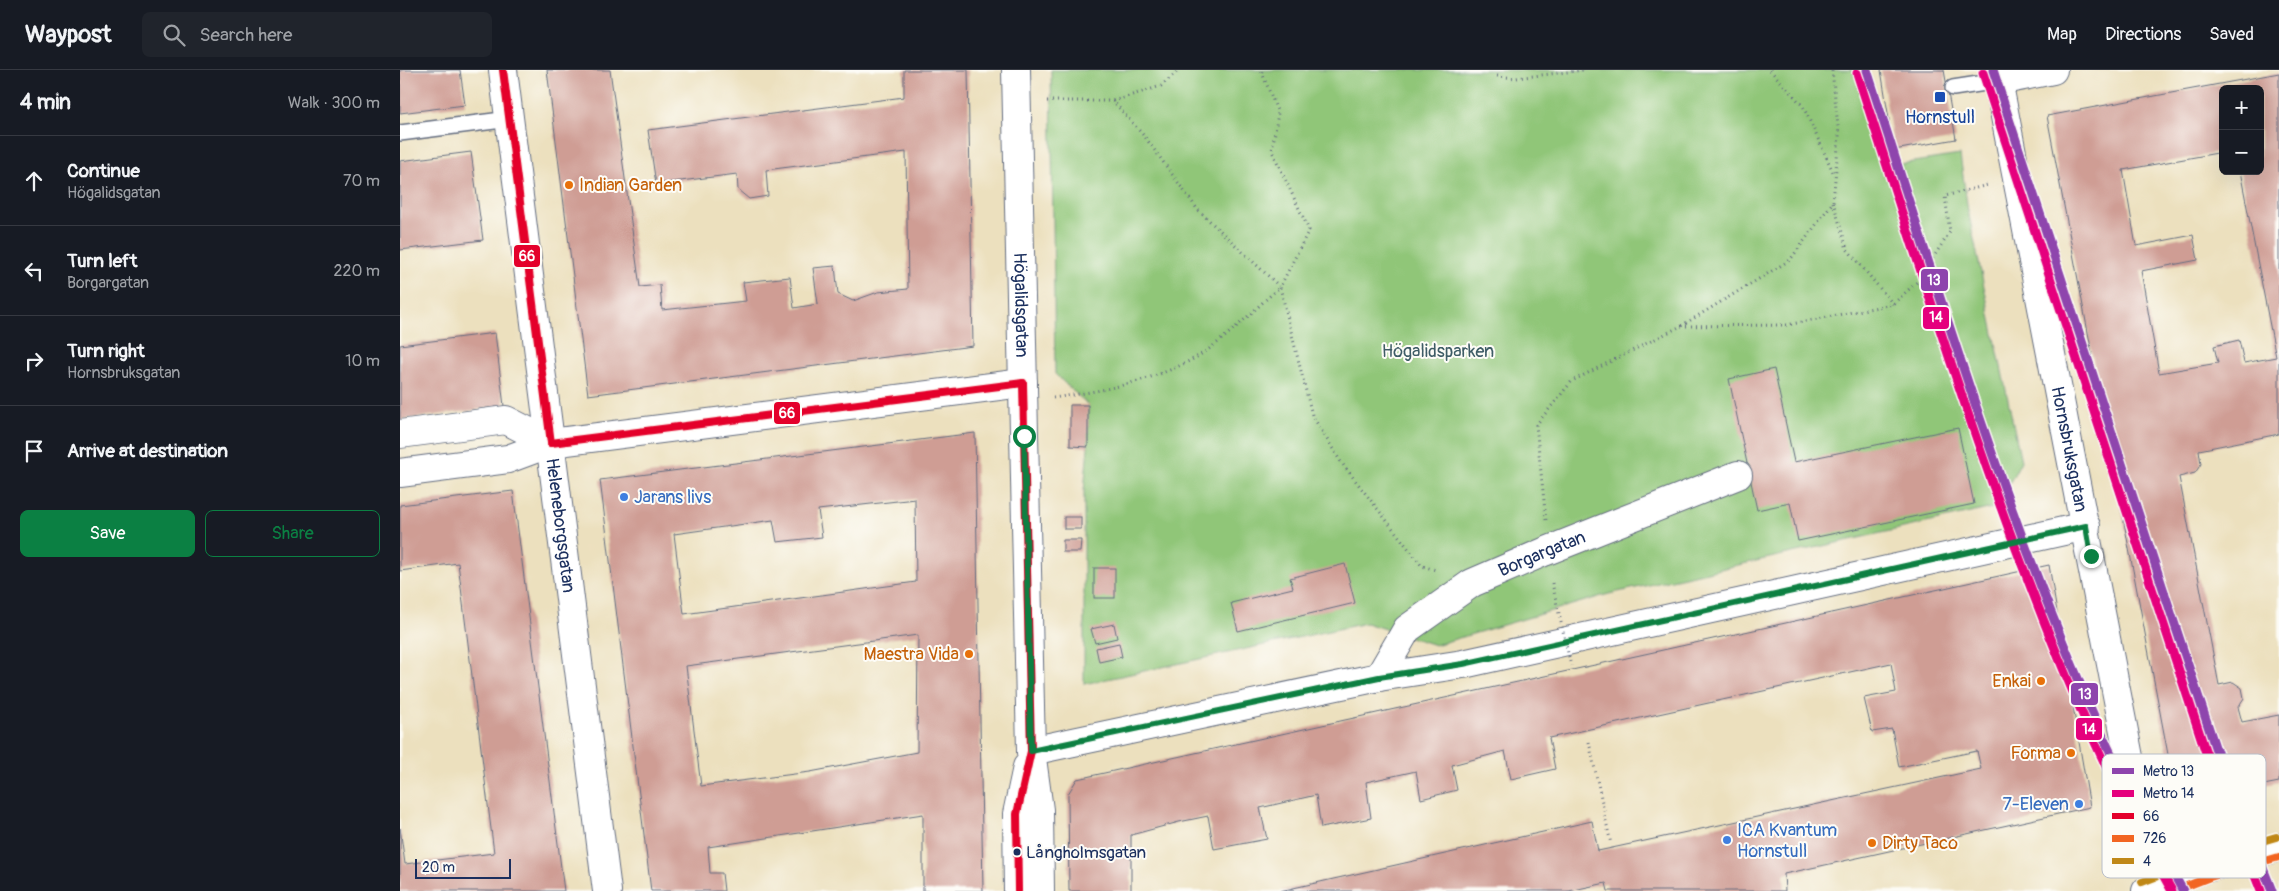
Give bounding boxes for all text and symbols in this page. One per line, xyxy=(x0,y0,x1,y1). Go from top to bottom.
search box xyxy=(142,12,492,57)
text: Waypost xyxy=(25,20,112,49)
icon: search xyxy=(160,21,188,49)
text: Search here xyxy=(200,23,292,47)
text: Map xyxy=(2047,23,2077,46)
text: Directions xyxy=(2105,23,2181,46)
text: Saved xyxy=(2209,23,2254,46)
map controls xyxy=(2219,85,2264,175)
button: + xyxy=(2219,85,2264,130)
text: 4 min xyxy=(20,89,71,116)
marker: Hornstull xyxy=(1933,90,1947,104)
text: Walk · 300 m xyxy=(288,93,380,113)
place label: Hornstull xyxy=(1905,106,1975,129)
button: − xyxy=(2219,130,2264,175)
text: Continue xyxy=(67,159,140,183)
icon: ahead xyxy=(20,167,48,195)
text: 70 m xyxy=(343,171,380,191)
place label: Indian Garden xyxy=(579,174,682,197)
marker: Indian Garden xyxy=(563,179,575,191)
text: Högalidsgatan xyxy=(67,183,161,203)
line badge: 66 xyxy=(513,244,541,268)
text: 66 xyxy=(519,248,535,265)
text: Turn left xyxy=(67,249,137,273)
street label: Högalidsgatan xyxy=(1008,252,1033,358)
icon: left xyxy=(20,257,48,285)
text: 220 m xyxy=(334,261,380,281)
line badge: 13 xyxy=(1920,268,1949,292)
text: 13 xyxy=(1927,272,1941,289)
text: Borgargatan xyxy=(67,273,149,293)
line badge: 14 xyxy=(1922,306,1950,330)
text: 14 xyxy=(1929,309,1944,326)
text: Turn right xyxy=(67,339,145,363)
park label: Högalidsparken xyxy=(1382,340,1494,363)
icon: right xyxy=(20,347,48,375)
text: 10 m xyxy=(345,351,380,371)
text: Hornsbruksgatan xyxy=(67,363,180,383)
street label: Hornsbruksgatan xyxy=(2045,384,2092,514)
line badge: 66 xyxy=(773,401,801,425)
text: 66 xyxy=(779,405,795,422)
route start xyxy=(1013,425,1036,448)
icon: arrive xyxy=(20,437,48,465)
text: Arrive at destination xyxy=(67,439,228,463)
street label: Heleneborgsgatan xyxy=(540,457,580,594)
place label: Jarans livs xyxy=(634,486,711,509)
marker: Jarans livs xyxy=(618,491,630,503)
button: Save xyxy=(20,510,195,557)
button: Share xyxy=(205,510,380,557)
street label: Borgargatan xyxy=(1495,526,1589,582)
route end xyxy=(2080,545,2103,568)
place label: Maestra Vida xyxy=(864,643,959,666)
marker: Maestra Vida xyxy=(963,648,975,660)
place label: Enkai xyxy=(1992,670,2031,693)
marker: Enkai xyxy=(2035,675,2047,687)
line badge: 13 xyxy=(2070,682,2099,706)
text: 13 xyxy=(2078,686,2092,703)
line badge: 14 xyxy=(2075,717,2103,741)
text: 14 xyxy=(2082,721,2097,738)
place label: Forma xyxy=(2011,742,2061,765)
marker: Forma xyxy=(2065,747,2077,759)
legend xyxy=(2102,754,2266,878)
text: Metro 13 xyxy=(2143,763,2194,780)
text: Metro 14 xyxy=(2143,785,2195,802)
place label: 7-Eleven xyxy=(2002,793,2069,816)
marker: 7-Eleven xyxy=(2073,798,2085,810)
text: 66 xyxy=(2143,808,2159,825)
place label: ICA Kvantum Hornstull xyxy=(1737,819,1837,863)
text: 726 xyxy=(2143,830,2166,847)
place label: Dirty Taco xyxy=(1882,832,1958,855)
marker: ICA Kvantum Hornstull xyxy=(1721,834,1733,846)
marker: Dirty Taco xyxy=(1866,837,1878,849)
place label: Långholmsgatan xyxy=(1026,842,1146,863)
marker: Långholmsgatan xyxy=(1012,847,1022,857)
text: 4 xyxy=(2143,853,2151,870)
scale bar xyxy=(415,856,511,879)
text: 20 m xyxy=(422,859,455,876)

